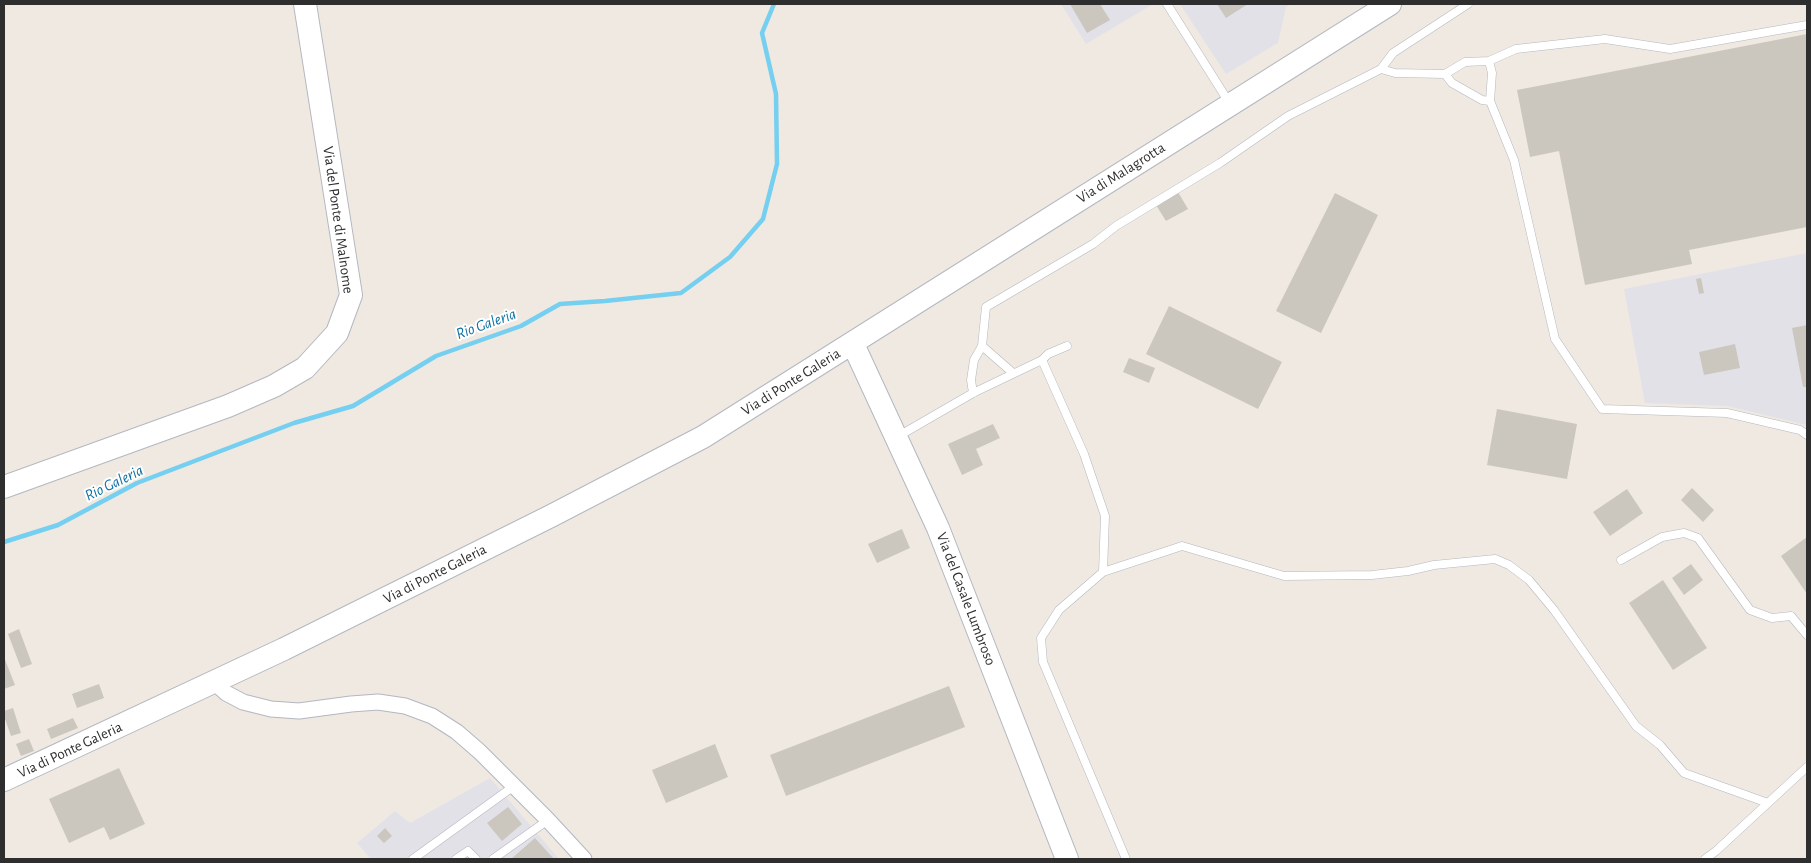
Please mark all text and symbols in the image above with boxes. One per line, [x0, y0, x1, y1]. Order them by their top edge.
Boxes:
street label: Via di Malagrotta [1074, 139, 1168, 207]
street label: Via del Ponte di Malnome [319, 145, 357, 295]
water label: Rio Galeria [453, 304, 519, 344]
street label: Via di Ponte Galeria [738, 344, 844, 420]
water label: Rio Galeria [82, 461, 146, 505]
street label: Via del Casale Lumbroso [932, 530, 1000, 668]
street label: Via di Ponte Galeria [380, 540, 490, 608]
street label: Via di Ponte Galeria [15, 718, 125, 782]

